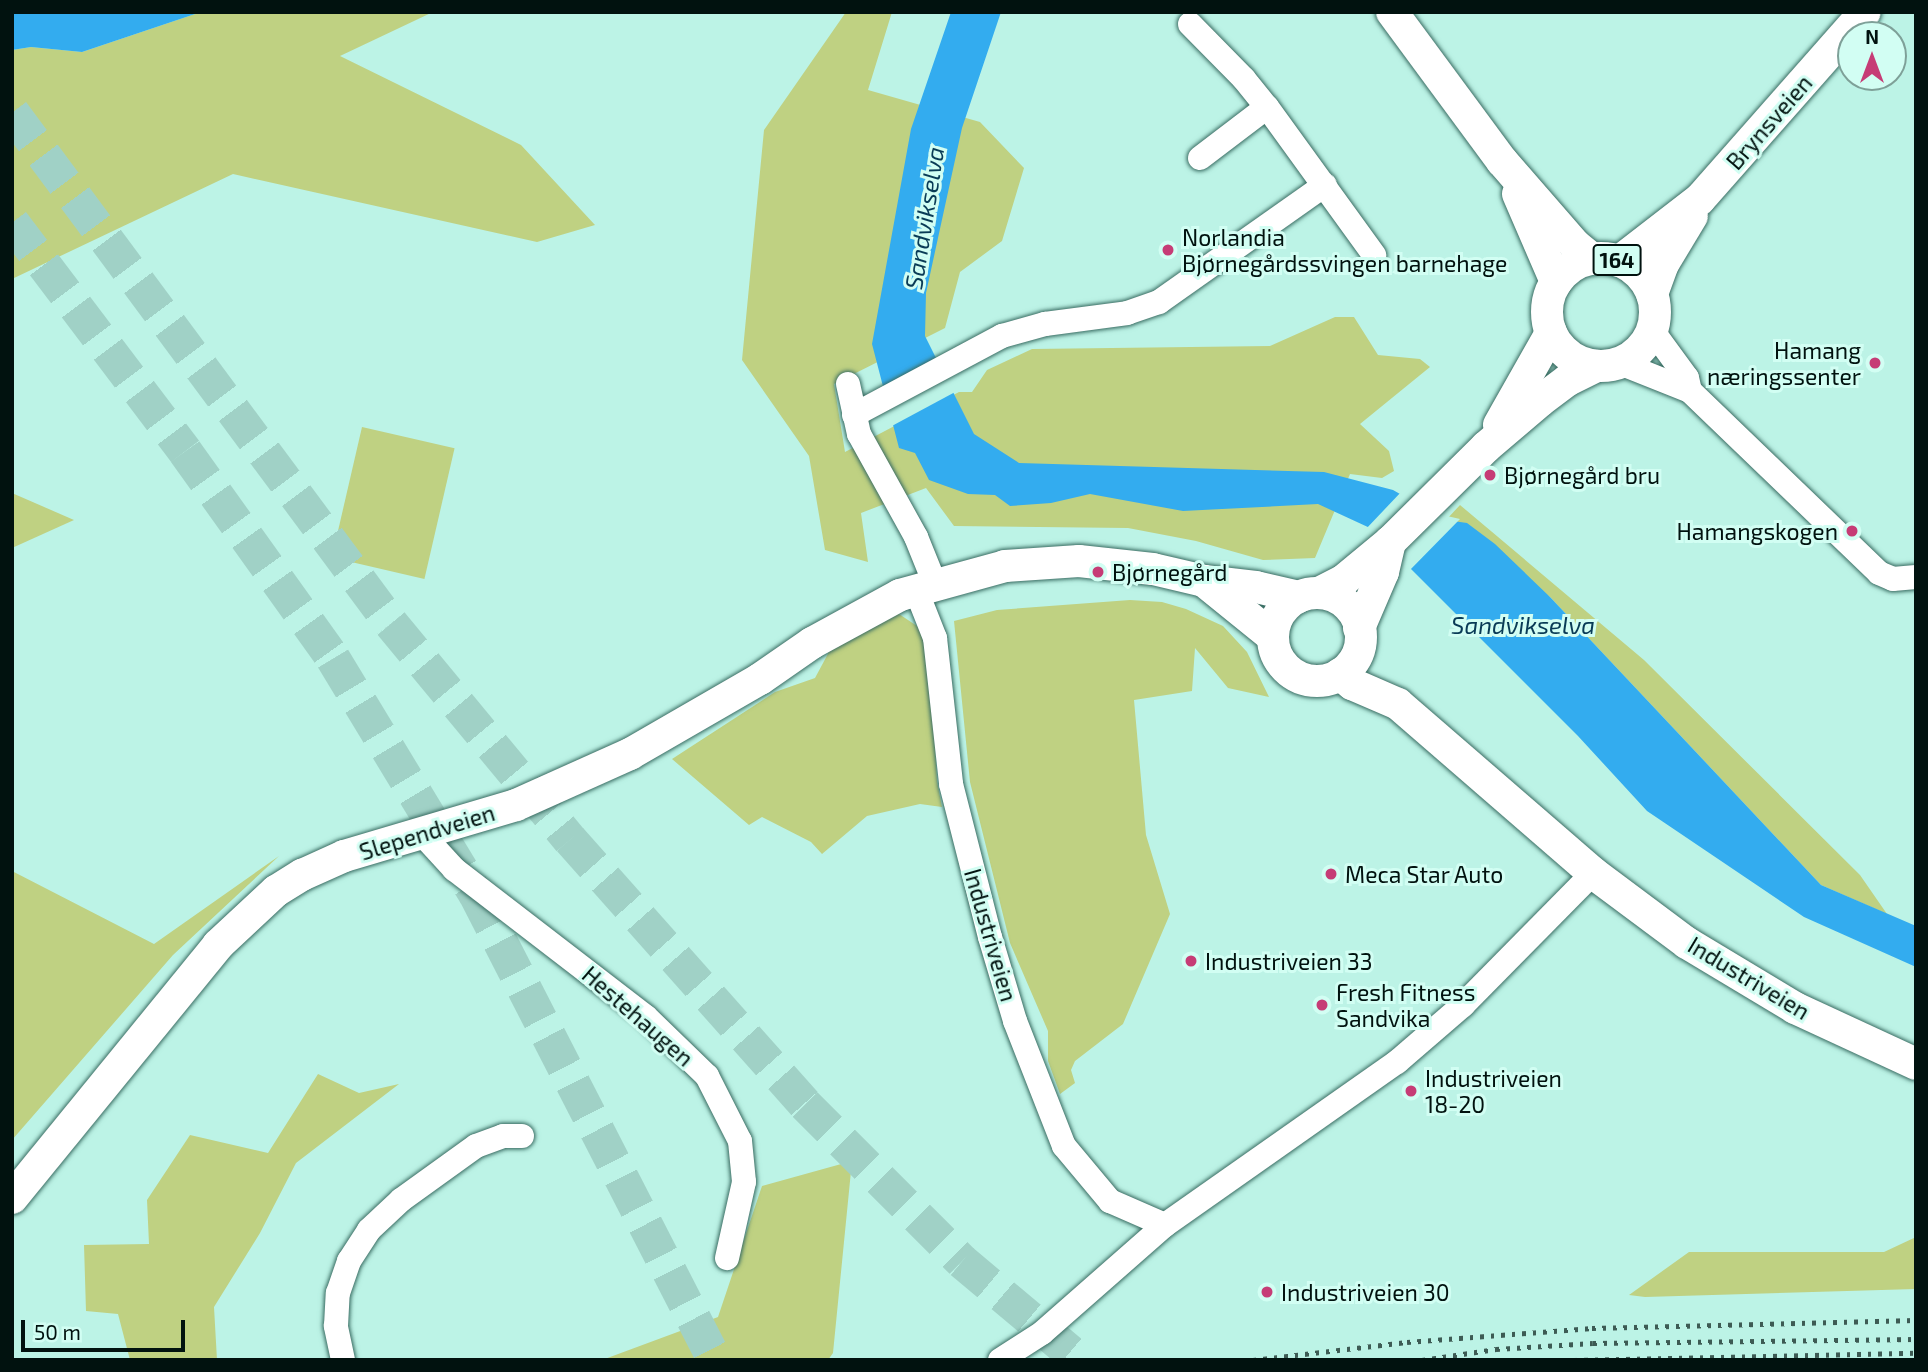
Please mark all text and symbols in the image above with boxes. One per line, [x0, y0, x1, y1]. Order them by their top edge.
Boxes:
north arrow [1837, 21, 1907, 91]
text: N [1865, 25, 1879, 48]
street label: Brynsveien [1720, 69, 1818, 175]
water label: Sandvikselva [899, 145, 949, 291]
place label: Norlandia Bjørnegårdssvingen barnehage [1182, 223, 1507, 277]
marker: Norlandia Bjørnegårdssvingen barnehage [1160, 242, 1176, 258]
road number: 164 [1592, 243, 1642, 278]
place label: Hamang næringssenter [1707, 336, 1861, 390]
marker: Hamang næringssenter [1867, 355, 1883, 371]
place label: Bjørnegård bru [1504, 461, 1660, 489]
marker: Bjørnegård bru [1482, 467, 1498, 483]
place label: Hamangskogen [1676, 517, 1838, 545]
marker: Hamangskogen [1844, 523, 1860, 539]
place label: Bjørnegård [1112, 558, 1228, 586]
marker: Bjørnegård [1090, 564, 1106, 580]
water label: Sandvikselva [1451, 611, 1595, 639]
street label: Slependveien [356, 798, 498, 866]
place label: Meca Star Auto [1345, 860, 1504, 888]
street label: Industriveien [959, 865, 1023, 1005]
marker: Meca Star Auto [1323, 866, 1339, 882]
street label: Industriveien [1683, 931, 1815, 1025]
place label: Industriveien 33 [1205, 947, 1373, 975]
marker: Industriveien 33 [1183, 953, 1199, 969]
street label: Hestehaugen [577, 960, 699, 1072]
place label: Fresh Fitness Sandvika [1336, 978, 1475, 1032]
marker: Fresh Fitness Sandvika [1314, 997, 1330, 1013]
place label: Industriveien 18-20 [1425, 1064, 1562, 1118]
marker: Industriveien 18-20 [1403, 1083, 1419, 1099]
place label: Industriveien 30 [1281, 1278, 1450, 1306]
marker: Industriveien 30 [1259, 1284, 1275, 1300]
scale bar [24, 1306, 189, 1350]
text: 50 m [34, 1319, 81, 1344]

